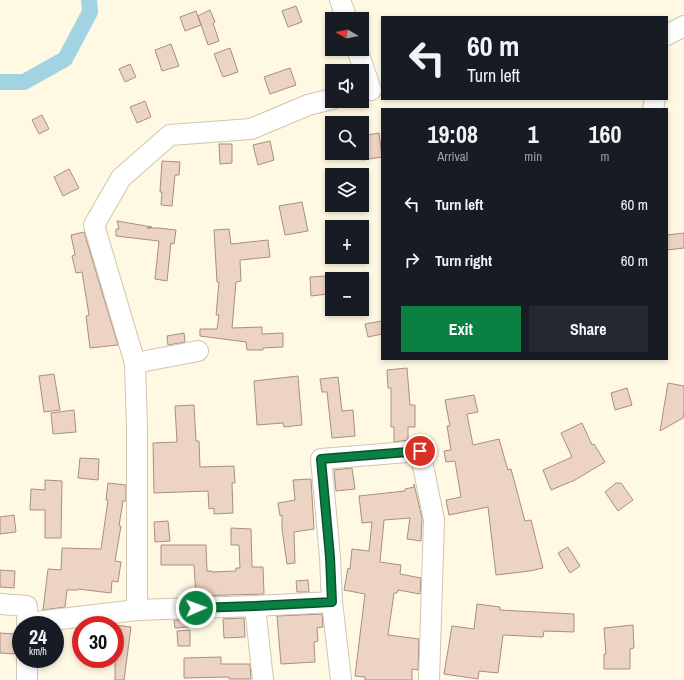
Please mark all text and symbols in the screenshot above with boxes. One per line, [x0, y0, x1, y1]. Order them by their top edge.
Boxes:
north arrow [325, 12, 369, 56]
map controls [325, 12, 369, 316]
text: 60 m [467, 27, 519, 65]
icon: left [401, 32, 453, 84]
text: Turn left [467, 63, 520, 88]
button: sound [325, 64, 369, 108]
button: search [325, 116, 369, 160]
text: 19:08 [428, 118, 478, 150]
text: 1 [528, 118, 539, 150]
text: 160 [589, 118, 621, 150]
text: Arrival [437, 148, 468, 165]
text: min [524, 148, 542, 165]
text: m [601, 148, 609, 165]
button: layers [325, 168, 369, 212]
icon: left [401, 193, 423, 215]
text: Turn left [435, 194, 483, 215]
text: 60 m [621, 194, 648, 215]
button: + [325, 220, 369, 264]
icon: right [401, 249, 423, 271]
text: Turn right [435, 250, 492, 271]
text: 60 m [621, 250, 648, 271]
button: − [325, 272, 369, 316]
button: Exit [401, 306, 521, 352]
button: Share [529, 306, 648, 352]
pin [403, 434, 437, 468]
icon: arrive [409, 440, 431, 462]
position arrow [175, 587, 217, 629]
speed limit sign: 30 [72, 616, 124, 668]
text: 24 [29, 623, 47, 650]
text: km/h [29, 645, 47, 658]

